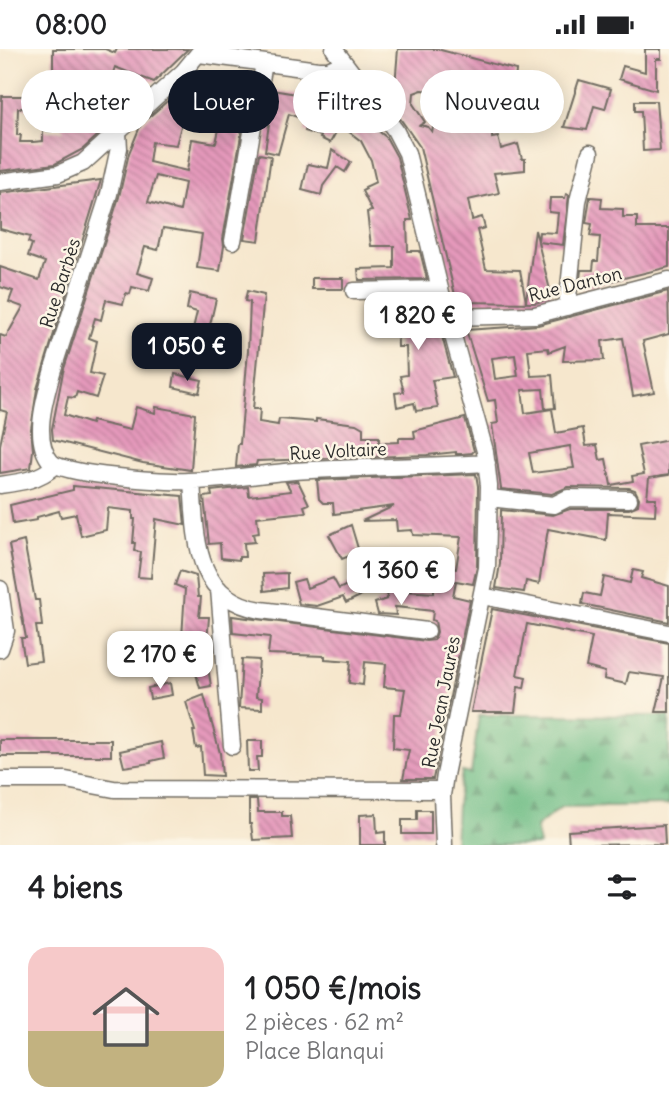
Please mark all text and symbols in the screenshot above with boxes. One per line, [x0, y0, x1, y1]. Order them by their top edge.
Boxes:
text: 08:00 [35, 8, 107, 41]
chip: Acheter [21, 70, 154, 133]
chip: Louer [168, 70, 279, 133]
chip: Filtres [293, 70, 406, 133]
chip: Nouveau [420, 70, 564, 133]
street label: Rue Barbès [35, 235, 85, 331]
street label: Rue Danton [526, 261, 624, 307]
pin: 1 820 € [353, 293, 483, 352]
text: 1 820 € [380, 300, 456, 329]
pin: 1 050 € [122, 323, 252, 383]
text: 1 050 € [148, 331, 226, 360]
street label: Rue Voltaire [289, 437, 387, 465]
pin: 1 360 € [336, 547, 466, 607]
text: 1 360 € [363, 555, 439, 584]
pin: 2 170 € [95, 631, 225, 691]
street label: Rue Jean Jaurès [417, 634, 465, 770]
text: 2 170 € [123, 639, 197, 668]
text: 4 biens [28, 868, 123, 906]
icon: filters [603, 868, 641, 906]
text: 1 050 €/mois [245, 969, 421, 1007]
icon: home [84, 975, 168, 1059]
text: 2 pièces · 62 m² [245, 1007, 404, 1036]
text: Place Blanqui [245, 1036, 384, 1065]

